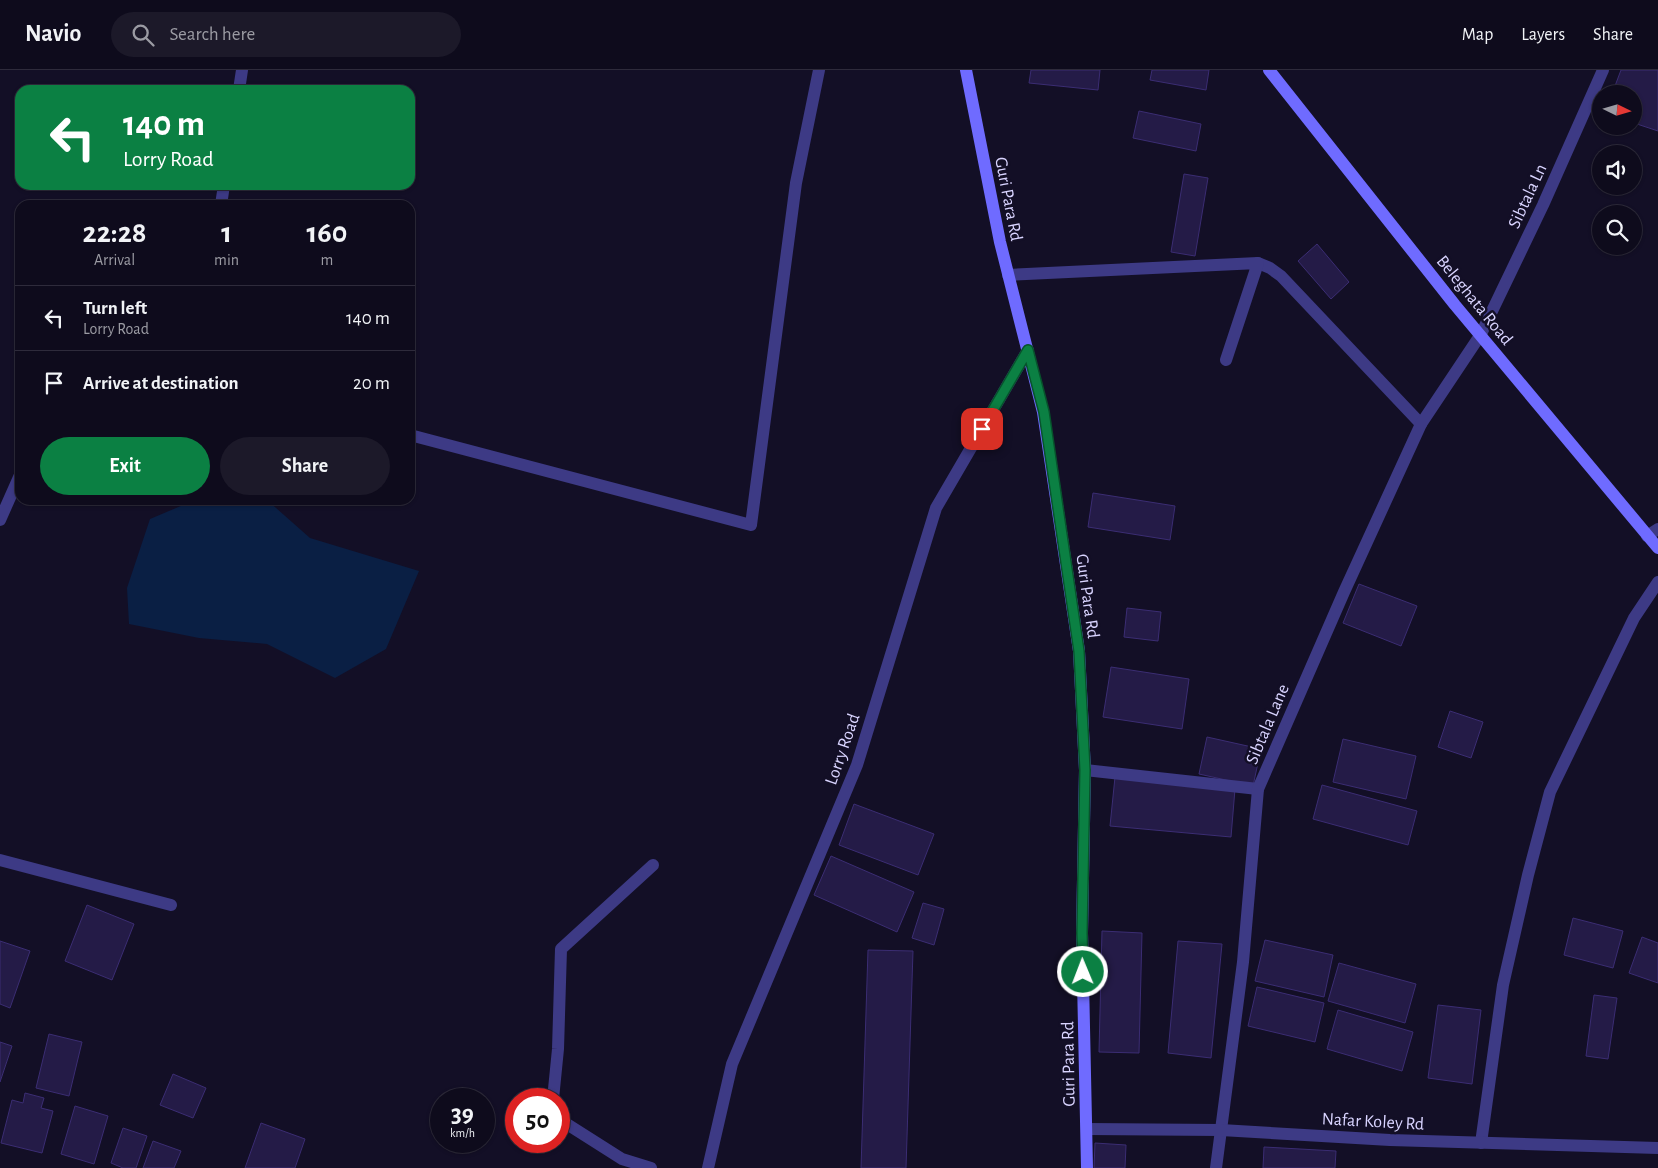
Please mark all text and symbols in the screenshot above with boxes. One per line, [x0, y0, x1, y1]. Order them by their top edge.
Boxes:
search box [111, 12, 461, 57]
icon: search [129, 21, 157, 49]
text: Navio [25, 22, 81, 46]
text: Search here [169, 25, 255, 44]
text: Map [1462, 26, 1493, 44]
text: Layers [1521, 26, 1565, 44]
text: Share [1593, 26, 1633, 44]
north arrow [1592, 85, 1642, 135]
map controls [1592, 85, 1642, 255]
icon: left [40, 105, 105, 170]
text: 140 m [123, 107, 205, 142]
button: sound [1592, 145, 1642, 195]
text: Lorry Road [123, 148, 214, 170]
street label: Guri Para Rd [991, 156, 1025, 243]
street label: Sibtala Ln [1505, 162, 1551, 231]
button: search [1592, 205, 1642, 255]
text: 22:28 [83, 218, 147, 248]
text: 1 [221, 218, 232, 248]
text: 160 [307, 218, 347, 248]
text: Arrival [94, 252, 135, 268]
text: min [214, 252, 239, 268]
text: m [321, 252, 333, 268]
street label: Beleghata Road [1433, 252, 1516, 349]
text: Turn left [83, 299, 147, 318]
icon: left [40, 304, 68, 332]
text: 140 m [346, 309, 390, 328]
text: Lorry Road [83, 321, 149, 337]
icon: arrive [40, 369, 68, 397]
text: Arrive at destination [83, 374, 239, 393]
text: 20 m [353, 374, 390, 393]
pin [961, 408, 1003, 450]
icon: arrive [968, 415, 996, 443]
button: Exit [40, 437, 210, 495]
button: Share [220, 437, 390, 495]
street label: Guri Para Rd [1072, 553, 1102, 640]
street label: Sibtala Lane [1243, 682, 1293, 767]
street label: Lorry Road [822, 711, 864, 787]
position arrow [1056, 945, 1108, 997]
street label: Guri Para Rd [1059, 1021, 1079, 1107]
speed limit sign: 50 [505, 1088, 570, 1153]
text: 39 [451, 1102, 474, 1127]
street label: Nafar Koley Rd [1321, 1110, 1425, 1134]
text: km/h [450, 1127, 475, 1139]

